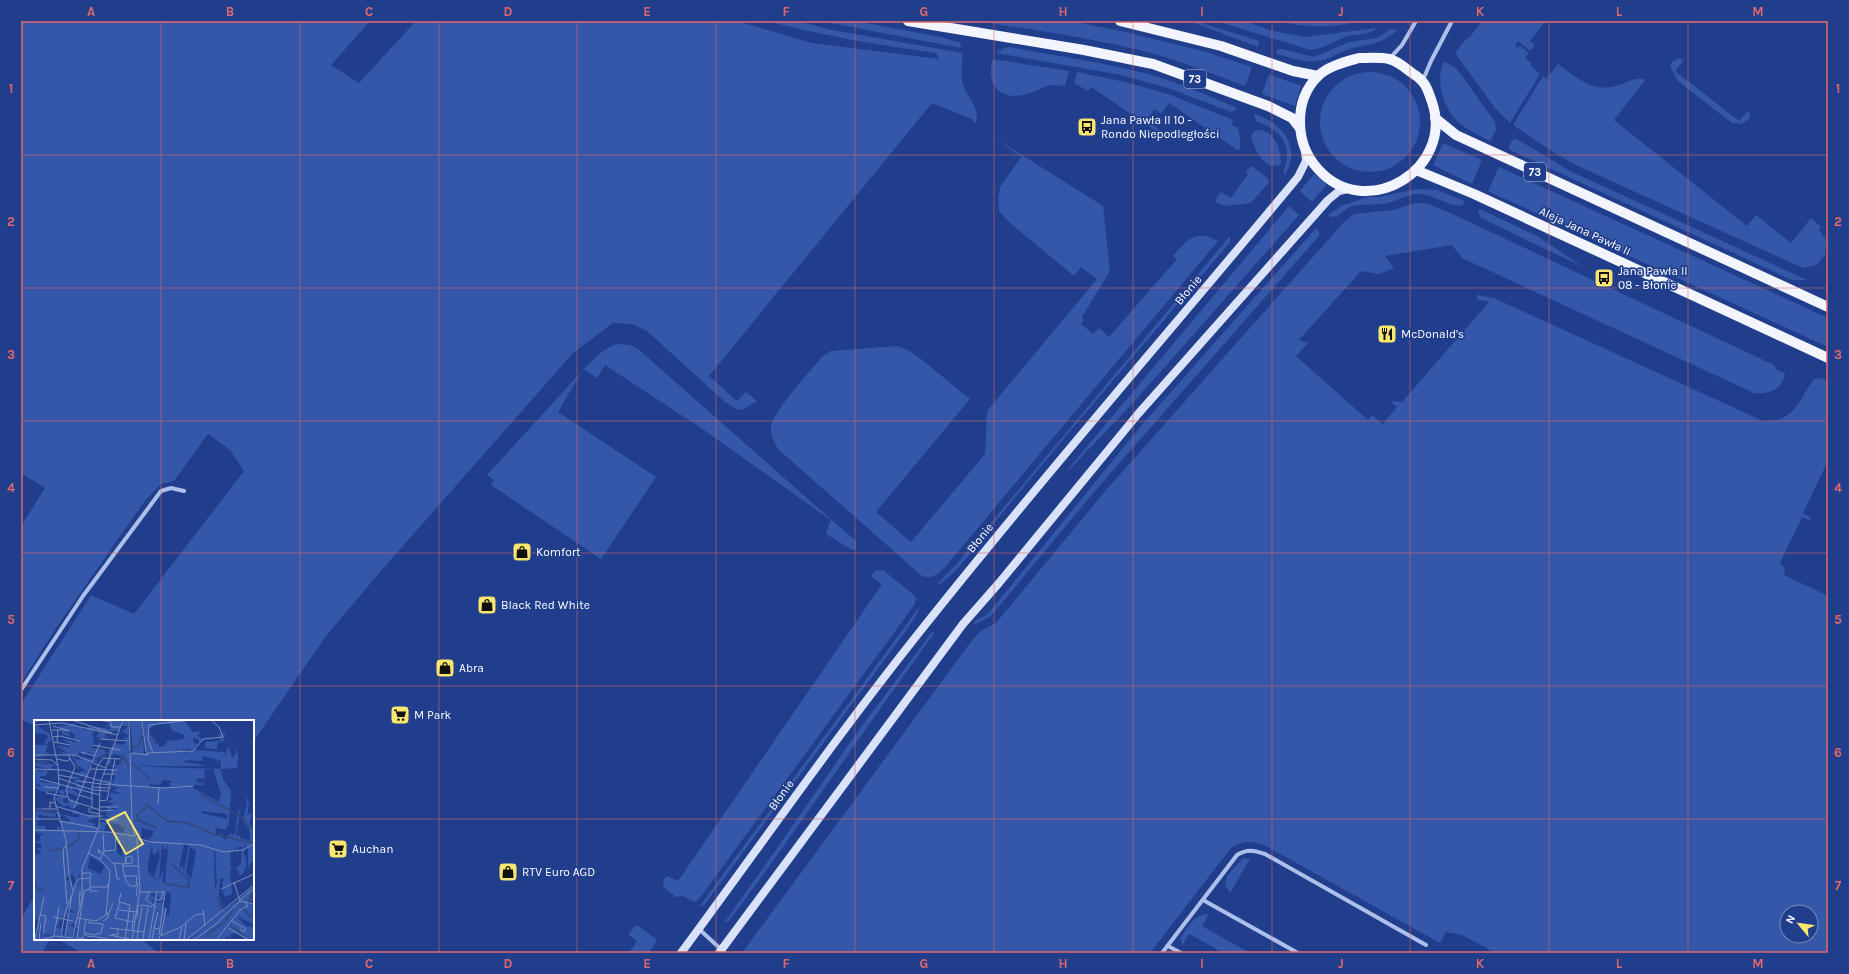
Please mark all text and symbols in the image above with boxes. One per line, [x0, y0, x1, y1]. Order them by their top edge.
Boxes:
text: A [87, 4, 95, 19]
text: B [226, 4, 234, 19]
text: C [365, 4, 373, 19]
text: D [504, 4, 513, 19]
text: E [643, 4, 651, 19]
text: F [782, 4, 790, 19]
text: G [920, 4, 928, 19]
text: H [1058, 4, 1068, 19]
text: I [1200, 4, 1204, 19]
text: J [1338, 4, 1344, 19]
text: K [1476, 4, 1485, 19]
text: L [1616, 4, 1623, 19]
text: M [1752, 4, 1764, 19]
road number: 73 [1184, 70, 1206, 88]
text: 1 [9, 81, 13, 96]
text: 1 [1836, 81, 1840, 96]
place label: Jana Pawła II 10 - Rondo Niepodległości [1101, 113, 1220, 141]
bus stop icon: Jana Pawła II 10 - Rondo Niepodległości [1076, 116, 1098, 138]
road number: 73 [1524, 163, 1546, 181]
street label: Aleja Jana Pawła II [1537, 204, 1633, 258]
text: 2 [7, 214, 15, 229]
text: 2 [1834, 214, 1842, 229]
place label: Jana Pawła II 08 - Błonie [1618, 264, 1688, 292]
bus stop icon: Jana Pawła II 08 - Błonie [1593, 267, 1615, 289]
street label: Błonie [1172, 272, 1204, 308]
restaurant icon: McDonald's [1376, 323, 1398, 345]
place label: McDonald's [1401, 327, 1464, 341]
text: 3 [7, 347, 15, 362]
text: 3 [1834, 347, 1842, 362]
text: 4 [7, 480, 15, 495]
text: 4 [1834, 480, 1842, 495]
street label: Błonie [964, 520, 996, 556]
shop icon: Komfort [511, 541, 533, 563]
place label: Komfort [536, 545, 581, 559]
shop icon: Black Red White [476, 594, 498, 616]
place label: Black Red White [501, 598, 590, 612]
text: 5 [7, 612, 15, 627]
text: 5 [1834, 612, 1842, 627]
shop icon: Abra [434, 657, 456, 679]
place label: Abra [459, 661, 484, 675]
supermarket icon: M Park [389, 704, 411, 726]
place label: M Park [414, 708, 452, 722]
inset map [34, 720, 254, 940]
text: 6 [7, 745, 15, 760]
text: 6 [1834, 745, 1842, 760]
street label: Błonie [765, 777, 797, 813]
supermarket icon: Auchan [327, 838, 349, 860]
place label: Auchan [352, 842, 393, 856]
shop icon: RTV Euro AGD [497, 861, 519, 883]
place label: RTV Euro AGD [522, 865, 595, 879]
text: 7 [8, 878, 15, 893]
text: 7 [1835, 878, 1842, 893]
north arrow [1779, 904, 1819, 944]
text: N [1783, 913, 1798, 926]
text: A [87, 956, 95, 971]
text: B [226, 956, 234, 971]
text: C [365, 956, 373, 971]
text: D [504, 956, 513, 971]
text: E [643, 956, 651, 971]
text: F [782, 956, 790, 971]
text: G [920, 956, 928, 971]
text: H [1058, 956, 1068, 971]
text: I [1200, 956, 1204, 971]
text: J [1338, 956, 1344, 971]
text: K [1476, 956, 1485, 971]
text: L [1616, 956, 1623, 971]
text: M [1752, 956, 1764, 971]

